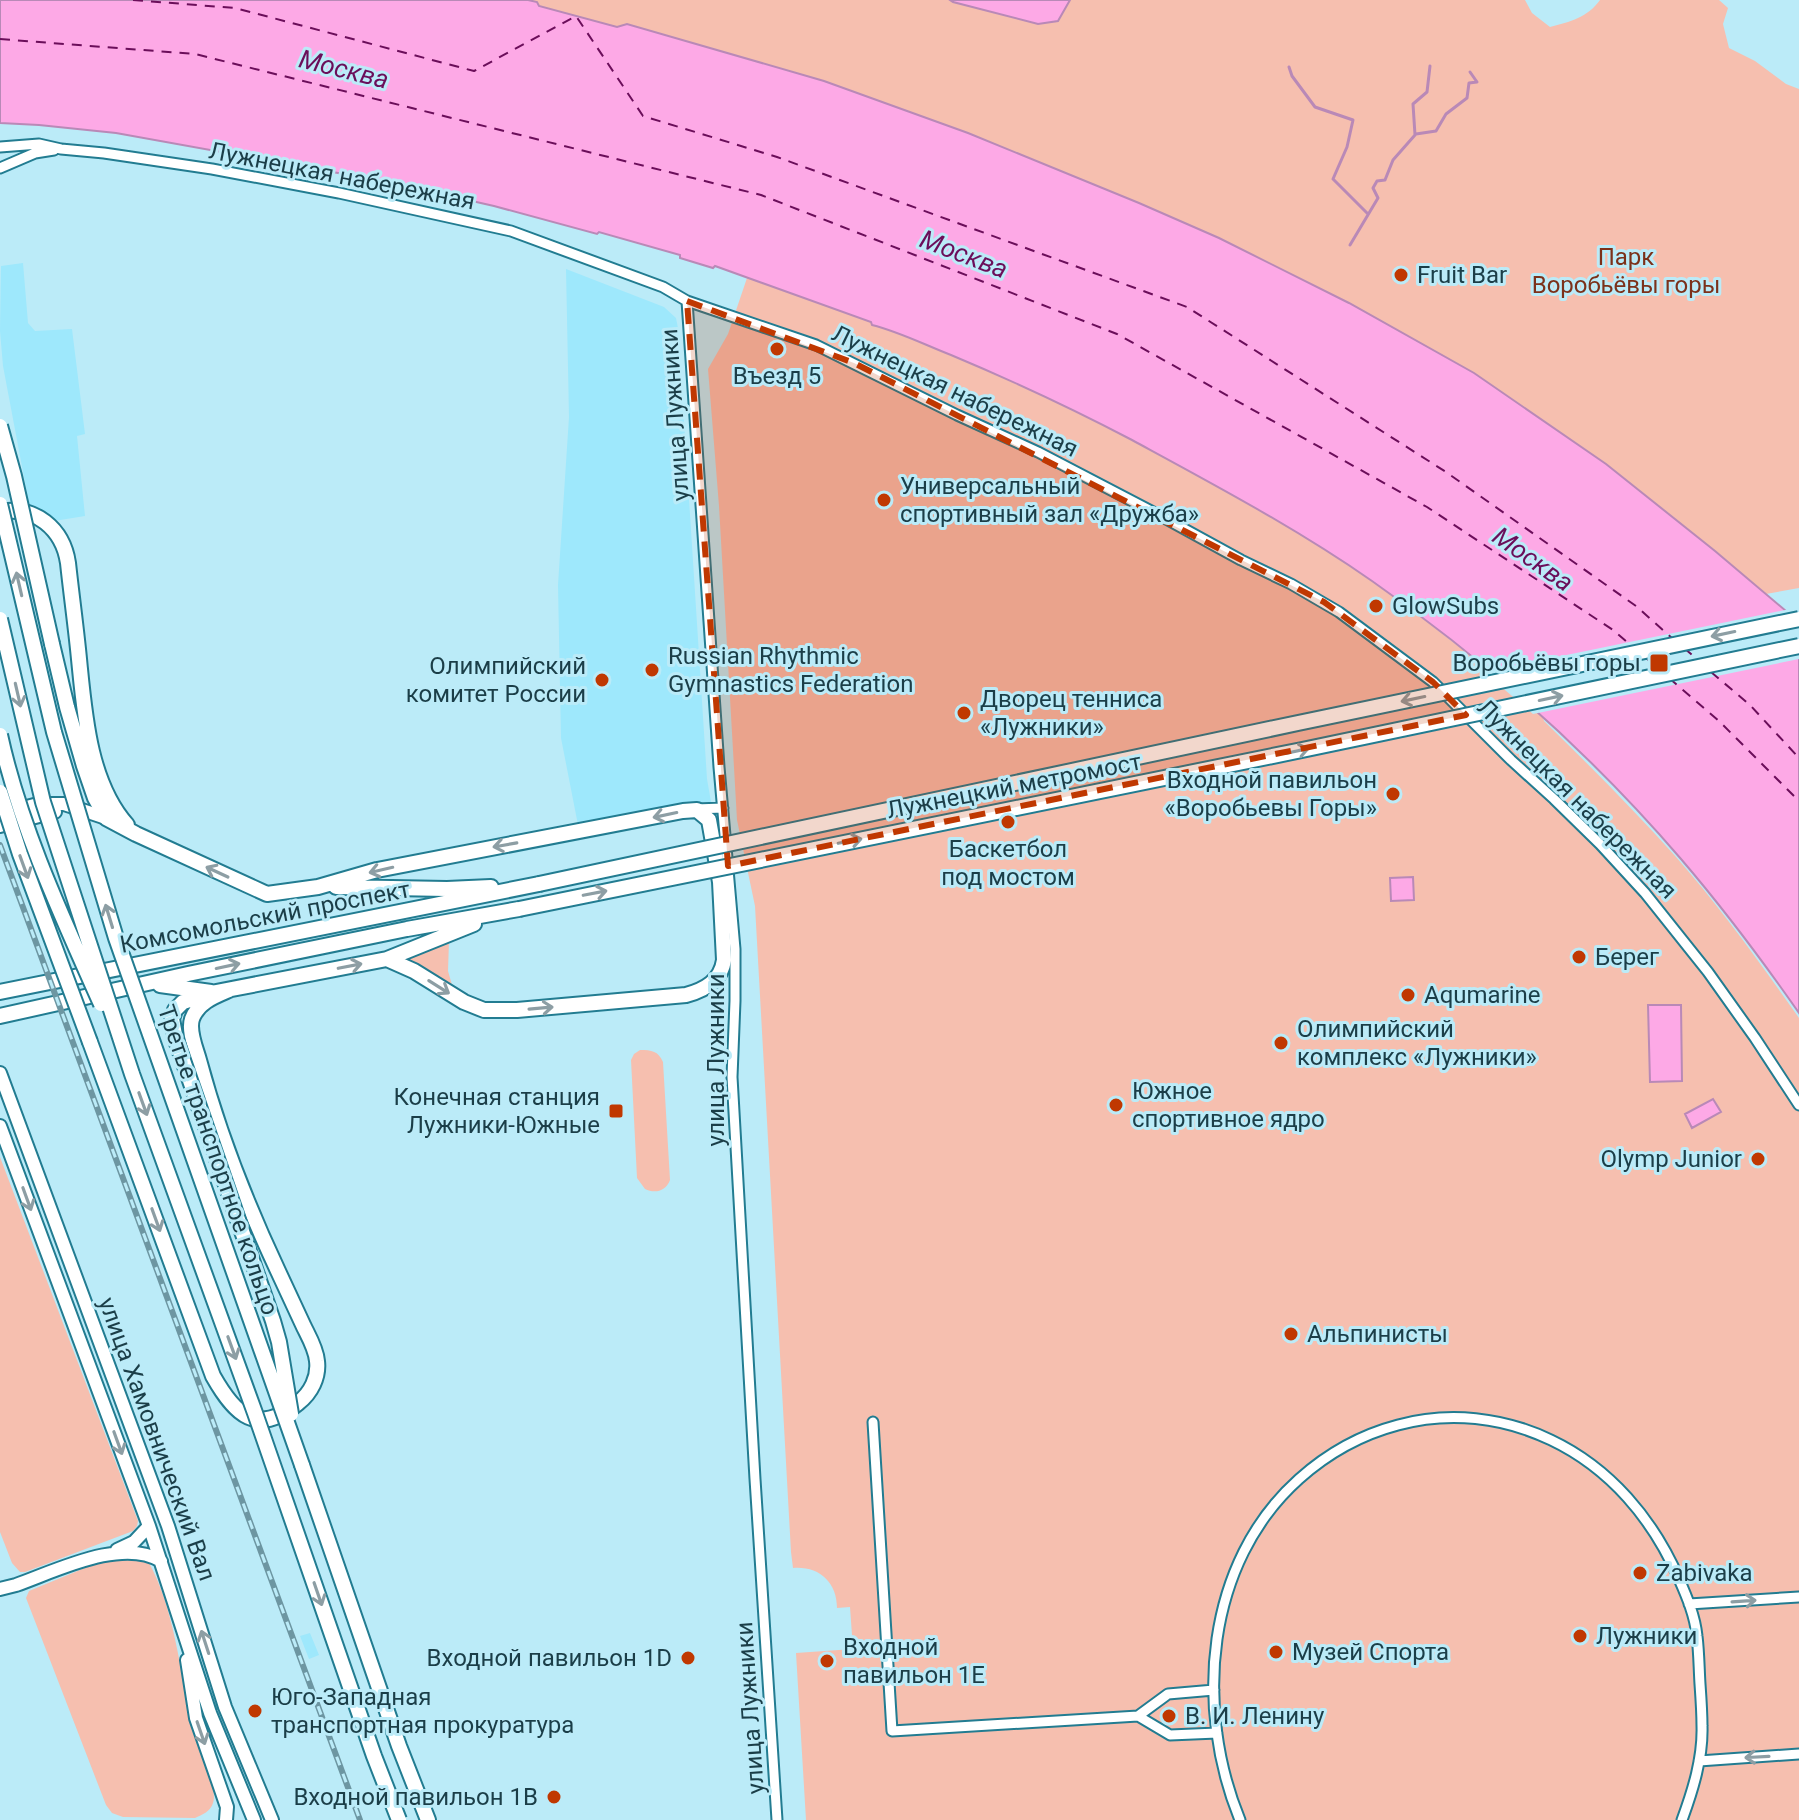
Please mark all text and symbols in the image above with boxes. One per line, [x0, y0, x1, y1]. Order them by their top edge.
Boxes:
water label: Москва [296, 43, 392, 95]
street label: Лужнецкая набережная [207, 136, 477, 216]
water label: Москва [916, 224, 1012, 284]
park label: Парк Воробьёвы горы [1532, 243, 1720, 299]
place label: Fruit Bar [1417, 261, 1507, 289]
marker: Fruit Bar [1392, 266, 1410, 284]
street label: Лужнецкая набережная [827, 319, 1083, 463]
street label: улица Лужники [655, 328, 695, 502]
marker: Въезд 5 [768, 340, 786, 358]
place label: Въезд 5 [733, 362, 821, 390]
place label: Универсальный спортивный зал «Дружба» [900, 472, 1199, 528]
marker: Универсальный спортивный зал «Дружба» [875, 491, 893, 509]
water label: Москва [1487, 521, 1579, 597]
one-way arrow [11, 572, 26, 598]
place label: GlowSubs [1392, 592, 1499, 620]
marker: GlowSubs [1367, 597, 1385, 615]
one-way arrow [1710, 628, 1736, 643]
place label: Russian Rhythmic Gymnastics Federation [668, 642, 913, 698]
place label: Воробьёвы горы [1452, 649, 1641, 677]
place label: Олимпийский комитет России [406, 652, 586, 708]
marker: Воробьёвы горы [1648, 652, 1670, 674]
marker: Russian Rhythmic Gymnastics Federation [643, 661, 661, 679]
marker: Олимпийский комитет России [593, 671, 611, 689]
one-way arrow [11, 682, 26, 707]
place label: Дворец тенниса «Лужники» [980, 685, 1162, 741]
one-way arrow [1538, 689, 1563, 704]
one-way arrow [1401, 692, 1427, 707]
street label: Лужнецкая набережная [1472, 694, 1682, 904]
marker: Дворец тенниса «Лужники» [955, 704, 973, 722]
one-way arrow [1283, 742, 1309, 757]
street label: Лужнецкий метромост [884, 747, 1144, 824]
place label: Входной павильон «Воробьевы Горы» [1165, 766, 1377, 822]
marker: Входной павильон «Воробьевы Горы» [1384, 785, 1402, 803]
one-way arrow [653, 808, 678, 823]
marker: Баскетбол под мостом [999, 813, 1017, 831]
one-way arrow [836, 833, 862, 848]
place label: Баскетбол под мостом [941, 835, 1075, 891]
one-way arrow [493, 839, 518, 854]
one-way arrow [18, 854, 32, 879]
one-way arrow [369, 863, 395, 878]
one-way arrow [206, 864, 230, 879]
street label: Комсомольский проспект [118, 875, 413, 959]
one-way arrow [582, 885, 607, 900]
one-way arrow [101, 904, 115, 929]
place label: Берег [1595, 943, 1659, 971]
marker: Берег [1570, 948, 1588, 966]
one-way arrow [215, 958, 240, 973]
one-way arrow [337, 958, 362, 973]
street label: улица Лужники [702, 973, 730, 1147]
one-way arrow [427, 979, 450, 995]
place label: Aqumarine [1424, 981, 1541, 1009]
marker: Aqumarine [1399, 986, 1417, 1004]
street label: Третье транспортное кольцо [152, 1001, 284, 1319]
one-way arrow [527, 1001, 554, 1016]
place label: Олимпийский комплекс «Лужники» [1297, 1015, 1537, 1071]
marker: Олимпийский комплекс «Лужники» [1272, 1034, 1290, 1052]
place label: Южное спортивное ядро [1132, 1077, 1325, 1133]
place label: Конечная станция Лужники-Южные [394, 1083, 600, 1139]
one-way arrow [137, 1091, 151, 1116]
marker: Южное спортивное ядро [1107, 1096, 1125, 1114]
marker: Конечная станция Лужники-Южные [607, 1102, 625, 1120]
place label: Olymp Junior [1600, 1145, 1742, 1173]
marker: Olymp Junior [1749, 1150, 1767, 1168]
one-way arrow [21, 1186, 35, 1211]
one-way arrow [149, 1207, 164, 1232]
street label: улица Хамовнический Вал [93, 1293, 221, 1585]
place label: Альпинисты [1307, 1320, 1448, 1348]
marker: Альпинисты [1282, 1325, 1300, 1343]
one-way arrow [226, 1335, 240, 1360]
one-way arrow [112, 1430, 126, 1455]
place label: Zabivaka [1656, 1559, 1752, 1587]
marker: Zabivaka [1631, 1564, 1649, 1582]
one-way arrow [312, 1581, 326, 1605]
one-way arrow [1730, 1593, 1757, 1608]
street label: улица Лужники [730, 1621, 770, 1795]
place label: Лужники [1596, 1622, 1697, 1650]
marker: Лужники [1571, 1627, 1589, 1645]
one-way arrow [197, 1629, 212, 1655]
place label: Входной павильон 1E [843, 1633, 985, 1689]
place label: Музей Спорта [1292, 1638, 1449, 1666]
marker: Музей Спорта [1267, 1643, 1285, 1661]
place label: Входной павильон 1D [427, 1644, 672, 1672]
marker: Входной павильон 1D [679, 1649, 697, 1667]
marker: Входной павильон 1E [818, 1652, 836, 1670]
place label: Юго-Западная транспортная прокуратура [271, 1683, 574, 1739]
marker: Юго-Западная транспортная прокуратура [246, 1702, 264, 1720]
place label: В. И. Ленину [1185, 1702, 1325, 1730]
marker: В. И. Ленину [1160, 1707, 1178, 1725]
one-way arrow [195, 1720, 209, 1745]
one-way arrow [1744, 1750, 1771, 1765]
place label: Входной павильон 1B [293, 1783, 538, 1811]
marker: Входной павильон 1B [545, 1788, 563, 1806]

